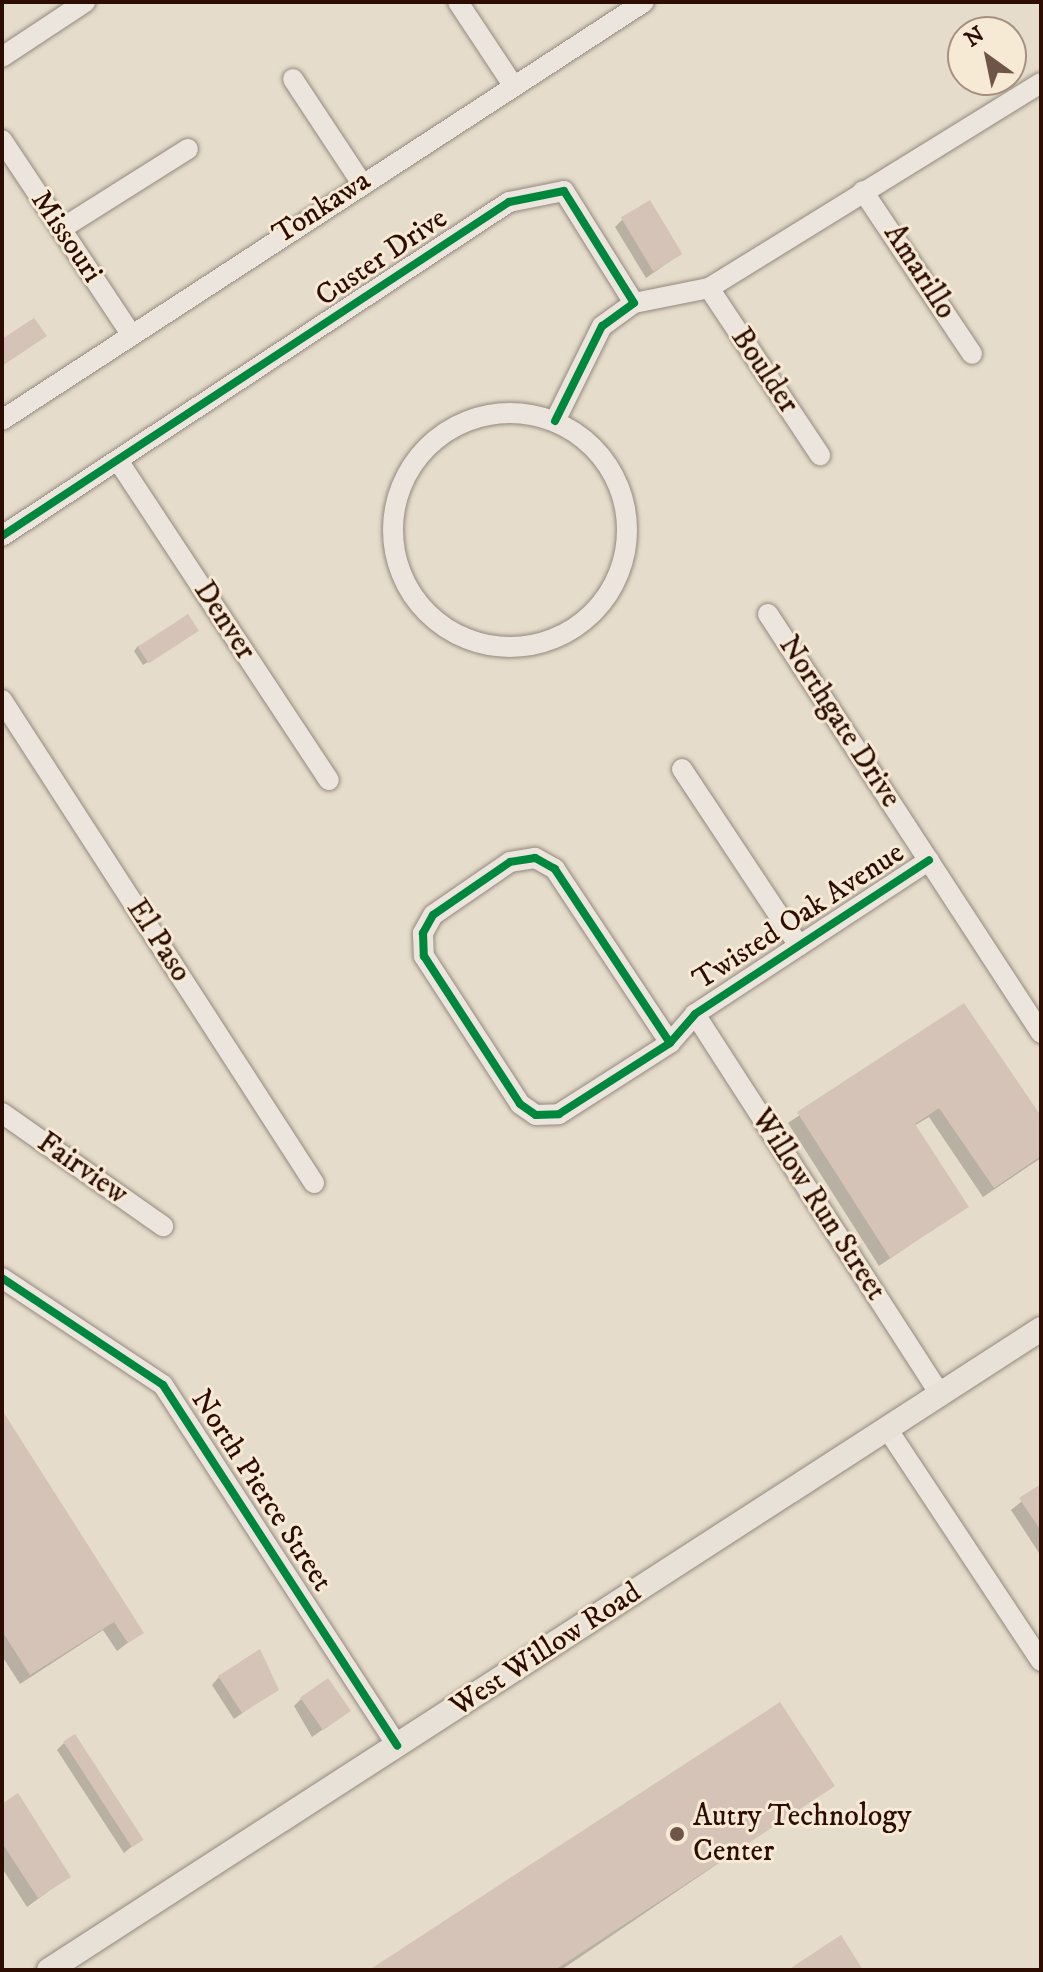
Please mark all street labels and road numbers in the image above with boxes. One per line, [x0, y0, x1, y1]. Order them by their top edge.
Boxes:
street label: Tonkawa [266, 163, 378, 253]
street label: Missouri [22, 184, 110, 290]
street label: Custer Drive [309, 201, 455, 315]
street label: Amarillo [875, 218, 963, 326]
street label: Boulder [722, 321, 806, 421]
street label: Denver [185, 575, 263, 667]
street label: Northgate Drive [770, 629, 908, 815]
street label: Twisted Oak Avenue [687, 835, 911, 999]
street label: El Paso [118, 893, 198, 989]
street label: Willow Run Street [743, 1103, 893, 1307]
street label: Fairview [30, 1125, 134, 1213]
street label: North Pierce Street [183, 1384, 339, 1598]
street label: West Willow Road [444, 1575, 648, 1725]

